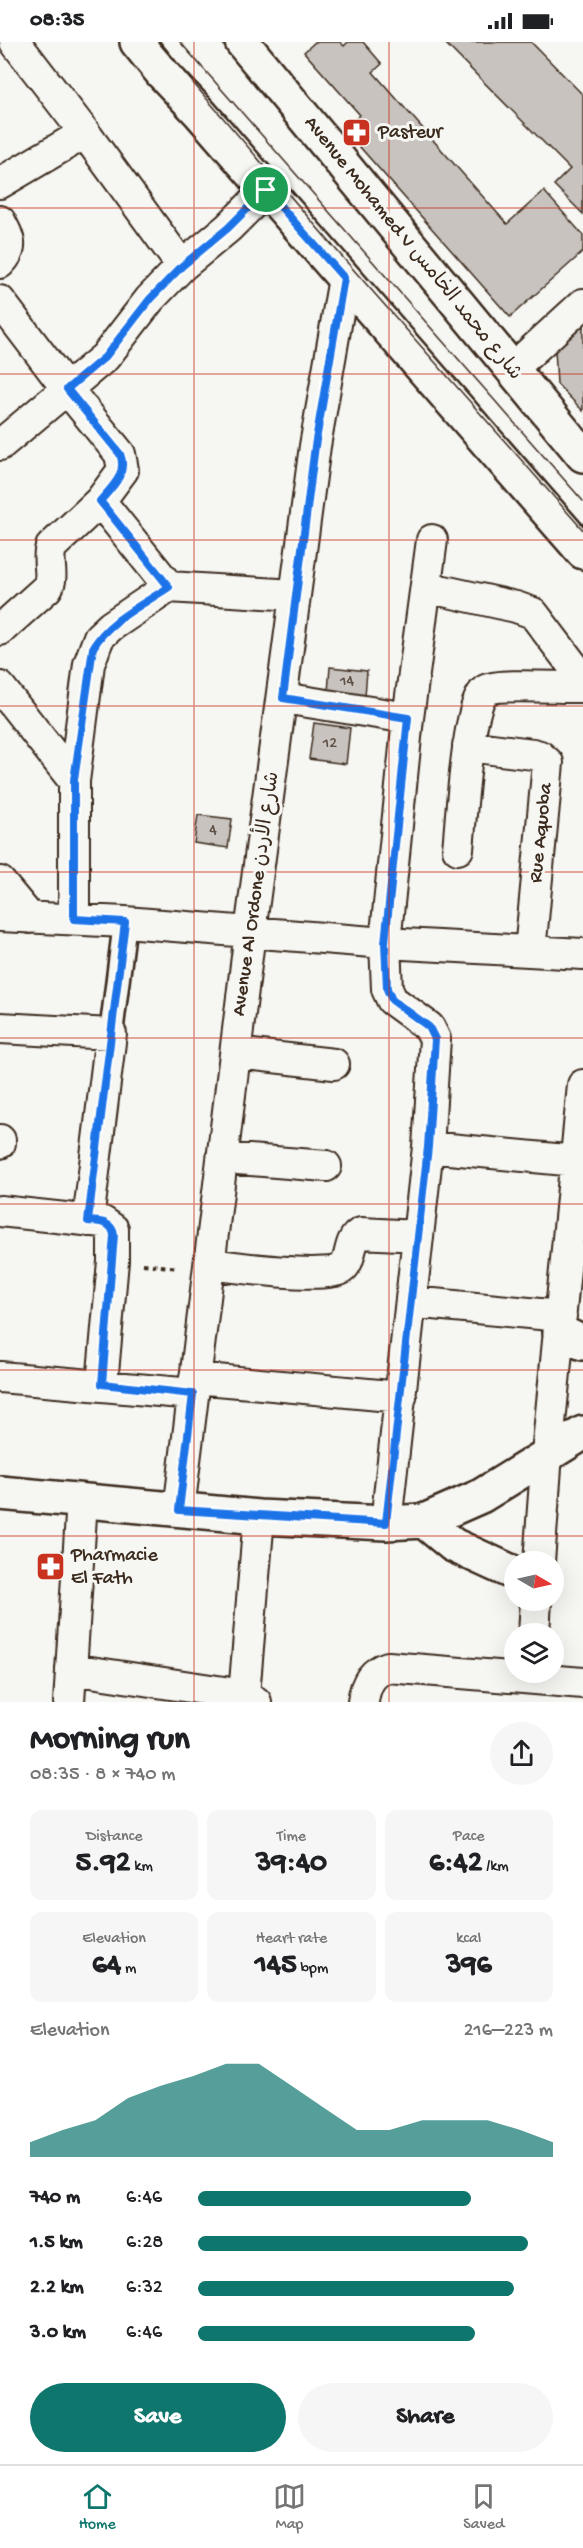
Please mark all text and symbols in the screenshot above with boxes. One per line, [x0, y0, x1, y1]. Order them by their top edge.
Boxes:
text: 08:35 [30, 8, 84, 34]
street label: Avenue Mohamed V شارع محمد الخامس [298, 112, 527, 386]
pharmacy icon: Pasteur [341, 117, 373, 149]
place label: Pasteur [377, 122, 444, 145]
pin [240, 164, 291, 215]
icon: arrive [249, 173, 282, 206]
house number: 14 [339, 673, 354, 692]
house number: 12 [322, 735, 337, 754]
street label: Avenue Al Ordone شارع الأردن [223, 770, 286, 1018]
street label: Rue Aquoba [525, 781, 559, 884]
house number: 4 [209, 822, 217, 841]
place label: Pharmacie El Fath [70, 1545, 158, 1591]
pharmacy icon: Pharmacie El Fath [34, 1551, 66, 1583]
north arrow [504, 1551, 564, 1611]
map controls [504, 1551, 564, 1683]
button: layers [504, 1623, 564, 1683]
text: Morning run [30, 1722, 190, 1760]
button: share [490, 1722, 553, 1785]
text: 08:35 · 8 × 740 m [30, 1764, 176, 1787]
text: Distance [86, 1828, 142, 1847]
text: Time [277, 1828, 306, 1847]
text: Pace [453, 1828, 485, 1847]
text: 5.92 [76, 1847, 130, 1882]
text: 39:40 [256, 1847, 327, 1882]
text: 6:42 [429, 1847, 483, 1882]
text: km [130, 1858, 153, 1877]
text: /km [483, 1858, 509, 1877]
text: Elevation [82, 1930, 146, 1949]
text: Heart rate [256, 1930, 327, 1949]
text: kcal [456, 1930, 481, 1949]
text: 64 [92, 1949, 121, 1984]
text: 145 [255, 1949, 297, 1984]
text: 396 [446, 1949, 492, 1984]
text: m [121, 1960, 136, 1979]
text: bpm [297, 1960, 328, 1979]
text: Elevation [30, 2020, 110, 2043]
text: 216–223 m [464, 2020, 553, 2043]
text: 740 m [30, 2187, 80, 2210]
text: 6:46 [126, 2187, 162, 2210]
text: 1.5 km [30, 2232, 83, 2255]
text: 6:28 [126, 2232, 163, 2255]
text: 2.2 km [30, 2277, 84, 2300]
text: 6:32 [126, 2277, 163, 2300]
text: 3.0 km [30, 2322, 86, 2345]
text: 6:46 [126, 2322, 162, 2345]
button: Save [30, 2383, 286, 2452]
button: Share [298, 2383, 553, 2452]
tab: Home [79, 2480, 116, 2535]
tab: Map [273, 2480, 306, 2535]
tab: Saved [463, 2480, 504, 2535]

